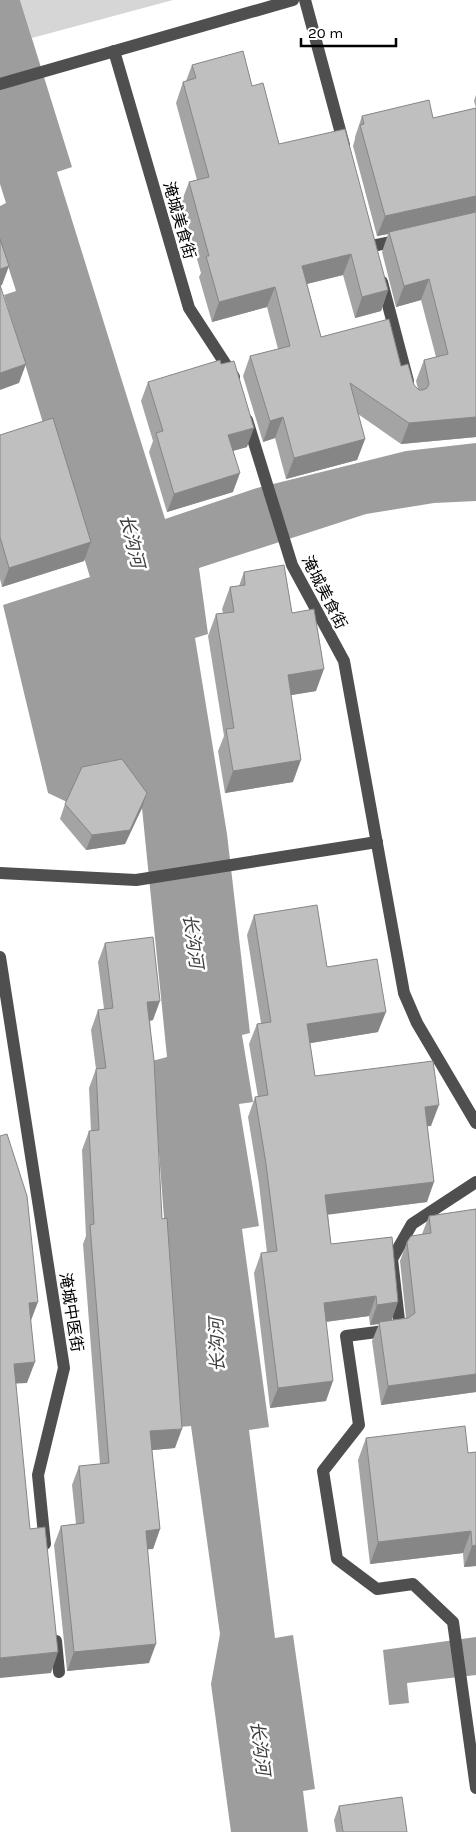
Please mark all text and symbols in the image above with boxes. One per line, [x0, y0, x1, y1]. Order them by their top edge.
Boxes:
scale bar [301, 15, 396, 47]
text: 20 m [308, 24, 343, 42]
street label: 淹城美食街 [159, 179, 200, 261]
water label: 长沟河 [115, 512, 150, 573]
street label: 淹城美食街 [298, 552, 351, 632]
water label: 长沟河 [178, 913, 208, 972]
street label: 淹城中医街 [56, 1271, 87, 1353]
water label: 长沟河 [205, 1315, 229, 1372]
water label: 长沟河 [246, 1720, 275, 1779]

